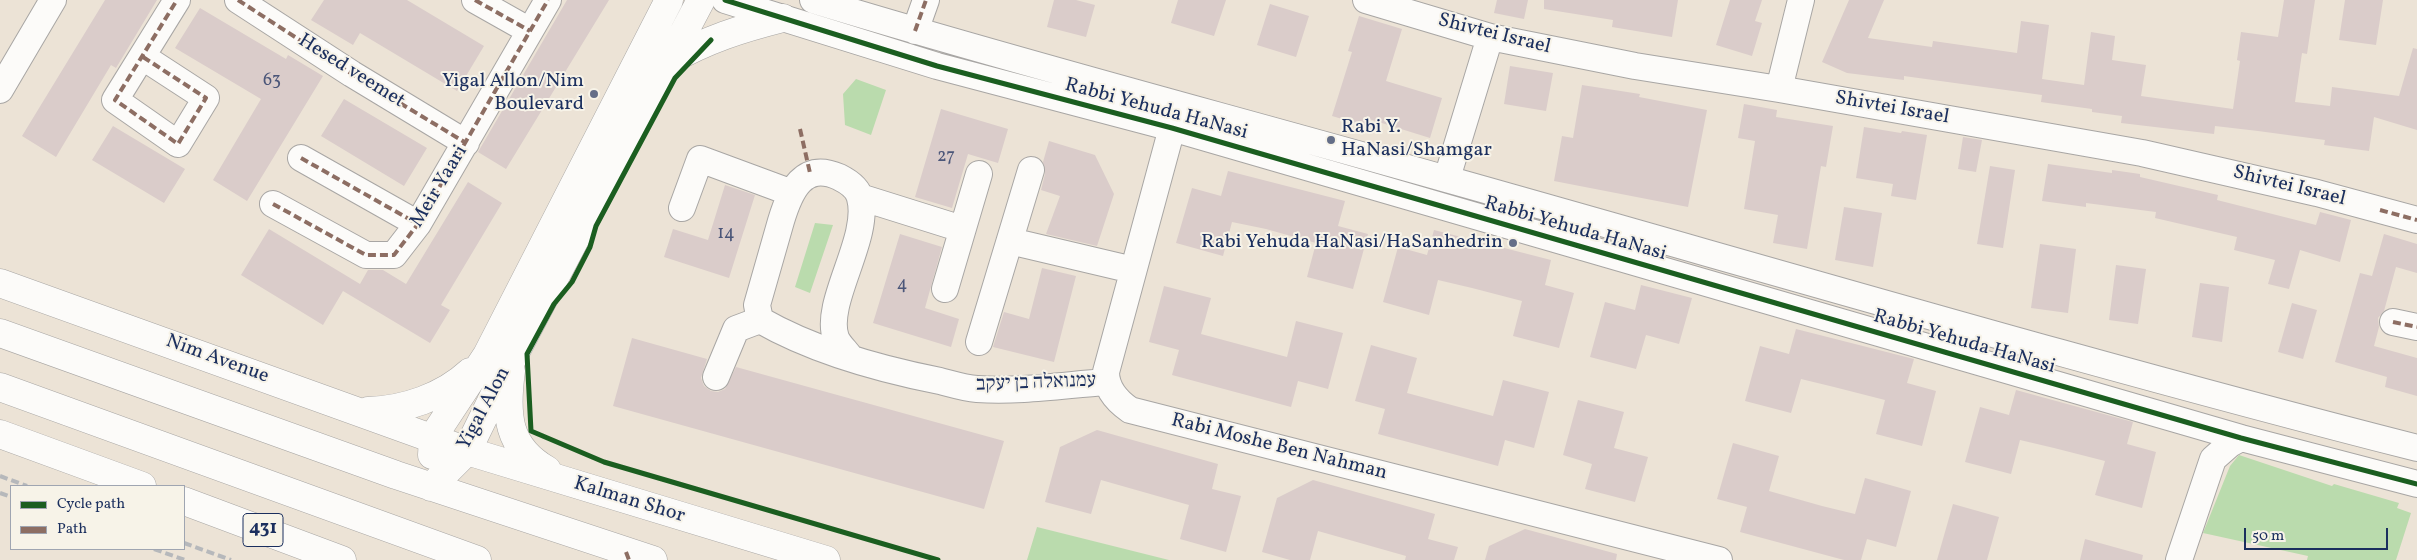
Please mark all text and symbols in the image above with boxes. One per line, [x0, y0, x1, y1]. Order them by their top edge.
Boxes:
street label: Shivtei Israel [1435, 9, 1553, 61]
street label: Hesed veemet [293, 30, 409, 114]
place label: Yigal Allon/Nim Boulevard [442, 70, 584, 117]
house number: 63 [263, 71, 281, 93]
street label: Rabbi Yehuda HaNasi [1062, 74, 1250, 146]
street label: Shivtei Israel [1833, 87, 1951, 131]
marker: Yigal Allon/Nim Boulevard [588, 88, 600, 100]
place label: Rabi Y. HaNasi/Shamgar [1341, 116, 1492, 163]
marker: Rabi Y. HaNasi/Shamgar [1325, 134, 1337, 146]
street label: Meir Yaari [406, 142, 474, 232]
house number: 27 [937, 147, 955, 169]
street label: Shivtei Israel [2230, 161, 2348, 213]
street label: Rabbi Yehuda HaNasi [1481, 192, 1669, 268]
house number: 14 [717, 224, 735, 246]
place label: Rabi Yehuda HaNasi/HaSanhedrin [1201, 231, 1503, 255]
marker: Rabi Yehuda HaNasi/HaSanhedrin [1507, 237, 1519, 249]
house number: 4 [897, 275, 907, 297]
street label: Rabbi Yehuda HaNasi [1870, 305, 2058, 381]
street label: Nim Avenue [162, 330, 272, 390]
street label: Yigal Alon [453, 364, 517, 454]
street label: עמנואלה בן יעקב [976, 370, 1096, 398]
street label: Rabi Moshe Ben Nahman [1169, 410, 1389, 486]
street label: Kalman Shor [570, 473, 688, 529]
legend [10, 485, 185, 550]
text: Cycle path [57, 494, 125, 515]
road number: 431 [243, 514, 283, 546]
scale bar [2247, 518, 2391, 550]
text: Path [57, 519, 87, 540]
text: 50 m [2252, 526, 2284, 547]

